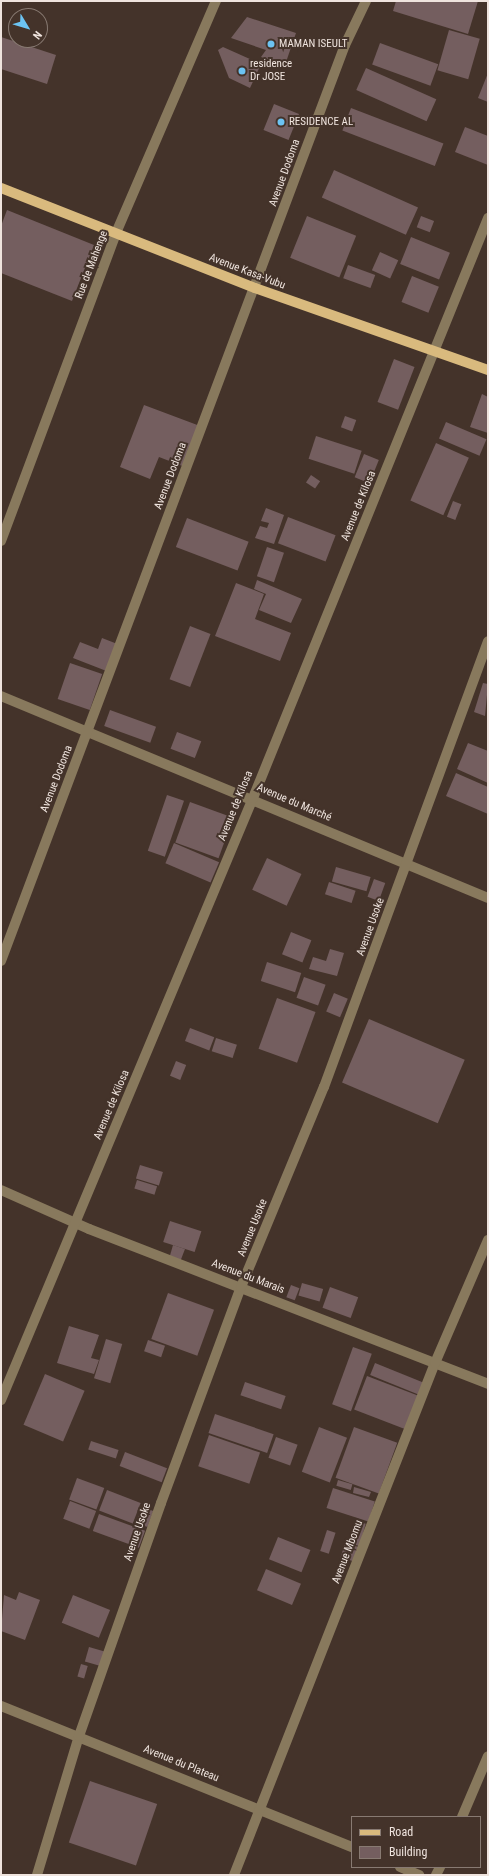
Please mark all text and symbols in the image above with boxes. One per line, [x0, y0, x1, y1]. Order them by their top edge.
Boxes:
north arrow [8, 8, 48, 48]
text: N [30, 28, 44, 42]
place label: MAMAN ISEULT [279, 37, 347, 51]
marker: MAMAN ISEULT [266, 39, 276, 49]
place label: residence Dr JOSE [250, 58, 292, 84]
marker: residence Dr JOSE [237, 66, 247, 76]
place label: RESIDENCE AL [289, 115, 353, 129]
marker: RESIDENCE AL [276, 117, 286, 127]
street label: Avenue Dodoma [267, 138, 303, 208]
street label: Rue de Mahenge [73, 229, 111, 301]
street label: Avenue Kasa-Vubu [207, 251, 287, 293]
street label: Avenue Dodoma [152, 441, 190, 511]
street label: Avenue de Kilosa [339, 469, 379, 543]
street label: Avenue Dodoma [38, 744, 76, 814]
street label: Avenue de Kilosa [216, 769, 256, 843]
street label: Avenue du Marché [255, 781, 333, 825]
street label: Avenue Usoke [354, 896, 388, 958]
street label: Avenue de Kilosa [91, 1068, 133, 1142]
street label: Avenue Usoke [235, 1197, 271, 1259]
street label: Avenue du Marais [210, 1257, 286, 1297]
street label: Avenue Usoke [122, 1501, 154, 1563]
street label: Avenue Mbomu [330, 1518, 366, 1586]
street label: Avenue du Plateau [141, 1743, 221, 1785]
legend [351, 1816, 481, 1868]
text: Road [389, 1825, 413, 1839]
text: Building [389, 1845, 427, 1859]

